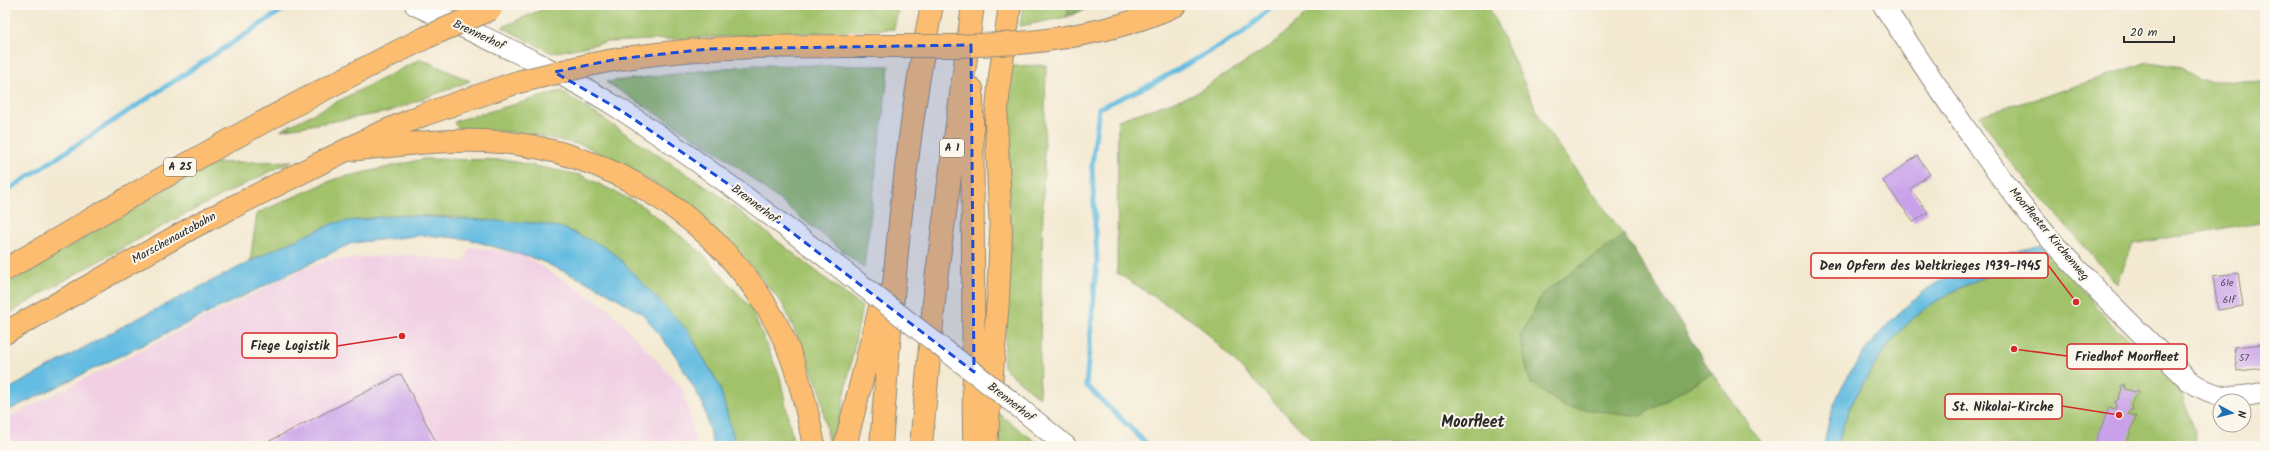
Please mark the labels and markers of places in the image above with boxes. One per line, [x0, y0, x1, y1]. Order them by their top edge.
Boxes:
callout: Den Opfern des Weltkrieges 1939-1945 [1811, 253, 2048, 278]
callout: Fiege Logistik [242, 333, 337, 358]
callout: Friedhof Moorfleet [2067, 344, 2187, 369]
callout: St. Nikolai-Kirche [1945, 394, 2062, 419]

